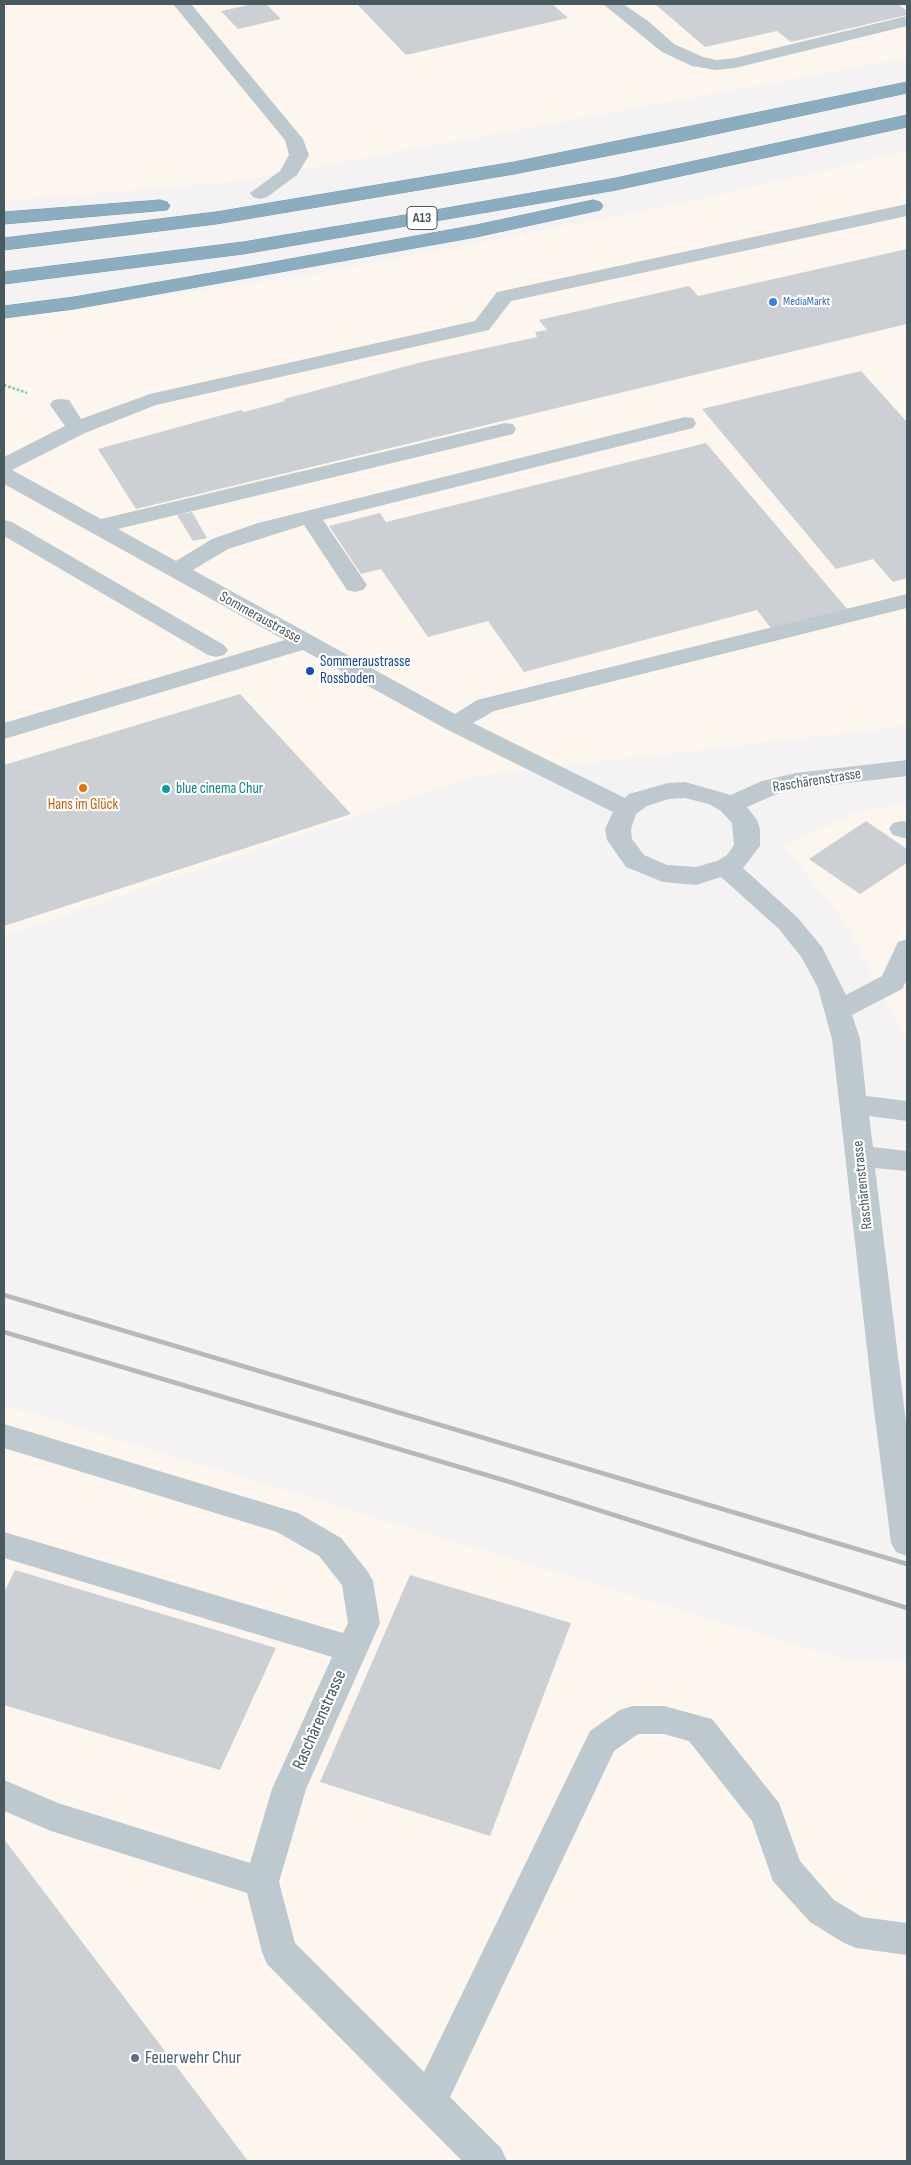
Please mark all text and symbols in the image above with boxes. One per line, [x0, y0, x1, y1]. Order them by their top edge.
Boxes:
road number: A13 [407, 207, 437, 230]
place label: MediaMarkt [783, 295, 830, 309]
marker: MediaMarkt [767, 296, 779, 308]
street label: Sommeraustrasse [216, 588, 304, 648]
place label: Sommeraustrasse Rossboden [320, 653, 410, 688]
marker: Sommeraustrasse Rossboden [304, 665, 316, 677]
street label: Raschärenstrasse [772, 765, 862, 797]
place label: blue cinema Chur [176, 780, 263, 798]
marker: Hans im Glück [77, 782, 89, 794]
marker: blue cinema Chur [160, 783, 172, 795]
place label: Hans im Glück [48, 796, 118, 814]
street label: Raschärenstrasse [849, 1140, 877, 1230]
street label: Raschärenstrasse [288, 1667, 352, 1773]
place label: Feuerwehr Chur [145, 2047, 241, 2069]
marker: Feuerwehr Chur [129, 2052, 141, 2064]

